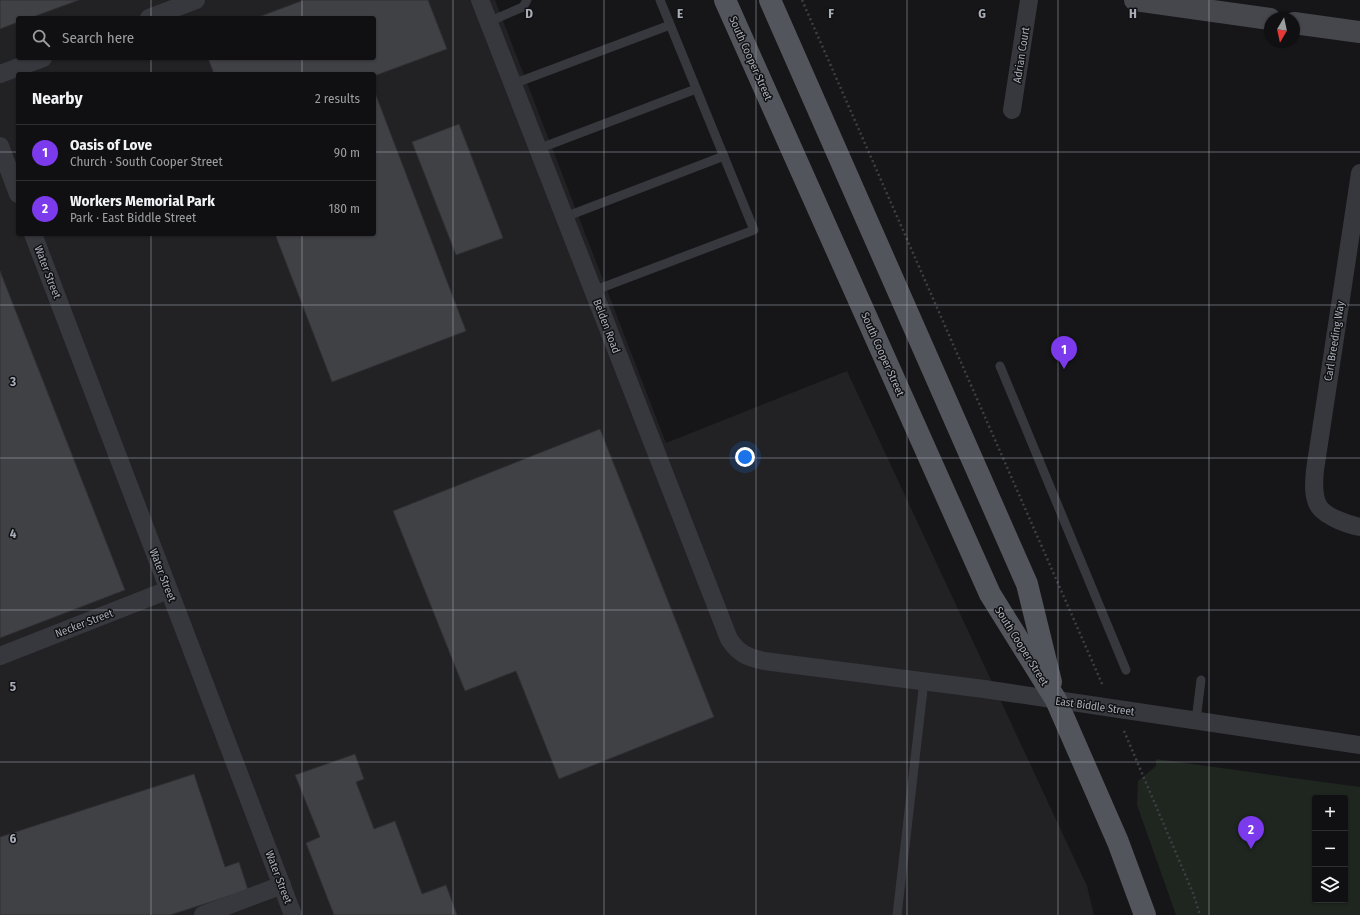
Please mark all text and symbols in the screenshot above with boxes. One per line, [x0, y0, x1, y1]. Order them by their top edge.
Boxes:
text: D [525, 6, 533, 21]
text: E [677, 6, 683, 21]
text: F [828, 6, 834, 21]
text: G [978, 6, 986, 21]
text: H [1129, 6, 1137, 21]
north arrow [1264, 12, 1300, 48]
street label: South Cooper Street [726, 14, 775, 103]
search box [16, 16, 376, 60]
street label: Adrian Court [1011, 26, 1032, 84]
icon: search [30, 27, 52, 49]
text: Search here [62, 29, 134, 47]
text: Nearby [32, 88, 83, 109]
text: 2 results [315, 91, 360, 106]
text: Oasis of Love [70, 136, 152, 154]
text: 1 [42, 145, 48, 160]
text: 90 m [334, 145, 360, 160]
text: Church · South Cooper Street [70, 154, 223, 169]
text: Workers Memorial Park [70, 192, 215, 210]
text: 2 [42, 201, 48, 216]
text: 180 m [329, 201, 360, 216]
text: Park · East Biddle Street [70, 210, 196, 225]
street label: Water Street [31, 244, 64, 301]
street label: Belden Road [590, 297, 623, 355]
street label: Carl Breeding Way [1322, 300, 1347, 382]
street label: South Cooper Street [858, 310, 907, 399]
pin: 1 [1051, 336, 1077, 369]
text: 3 [9, 374, 16, 389]
your location [735, 447, 755, 467]
text: 4 [10, 526, 17, 541]
street label: Water Street [146, 547, 179, 604]
street label: South Cooper Street [992, 604, 1051, 688]
street label: Necker Street [53, 606, 115, 640]
text: 5 [10, 679, 16, 694]
street label: East Biddle Street [1055, 695, 1136, 719]
map controls [1312, 795, 1348, 903]
button: + [1312, 795, 1348, 831]
pin: 2 [1238, 816, 1264, 849]
text: 6 [10, 831, 17, 846]
button: − [1312, 831, 1348, 867]
street label: Water Street [262, 849, 295, 906]
button: layers [1312, 867, 1348, 903]

